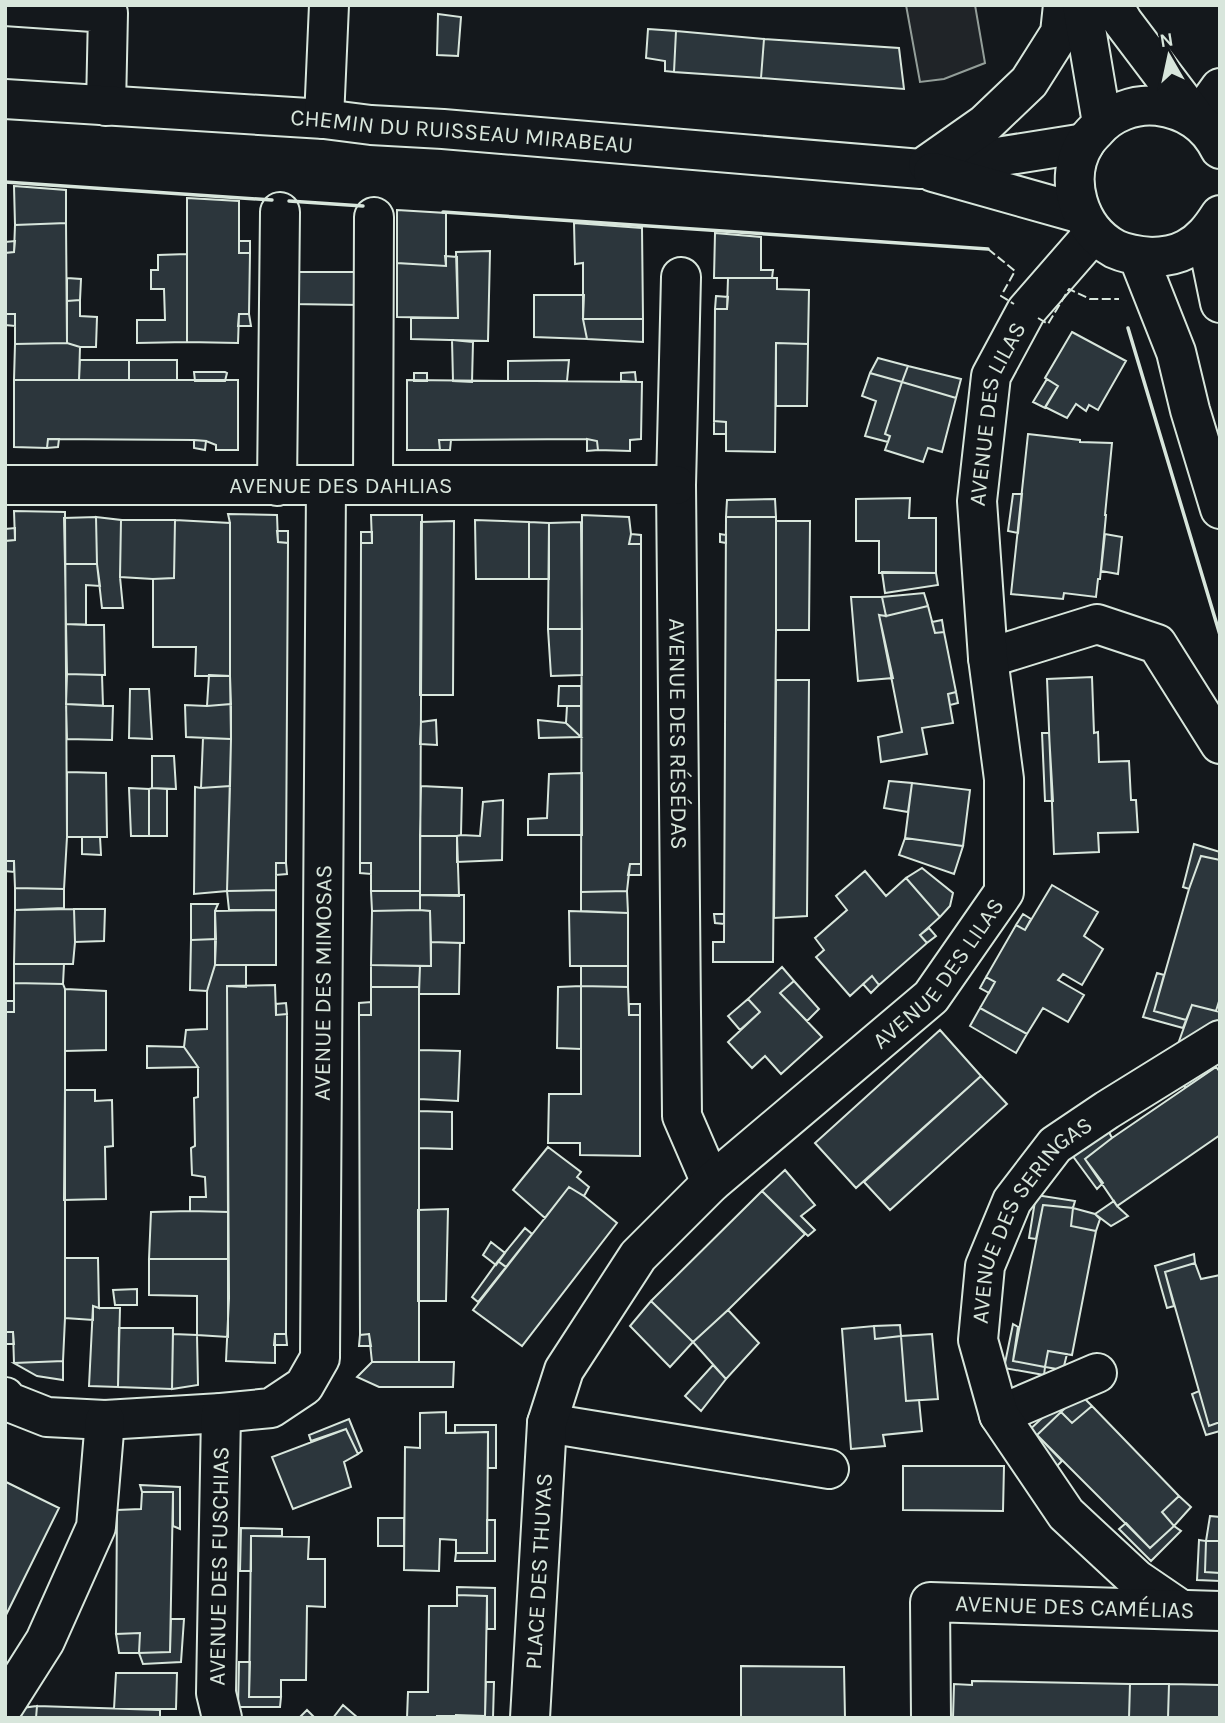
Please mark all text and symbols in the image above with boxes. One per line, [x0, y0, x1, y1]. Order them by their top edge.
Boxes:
north arrow [1134, 21, 1204, 91]
text: N [1158, 28, 1175, 52]
street label: CHEMIN DU RUISSEAU MIRABEAU [290, 103, 634, 158]
street label: AVENUE DES LILAS [963, 317, 1031, 507]
street label: AVENUE DES DAHLIAS [229, 472, 453, 499]
street label: AVENUE DES RÉSÉDAS [664, 618, 693, 850]
street label: AVENUE DES MIMOSAS [308, 864, 337, 1101]
street label: AVENUE DES LILAS [867, 893, 1009, 1054]
street label: AVENUE DES SERINGAS [966, 1111, 1097, 1325]
street label: AVENUE DES FUSCHIAS [203, 1446, 235, 1686]
street label: PLACE DES THUYAS [519, 1472, 558, 1670]
street label: AVENUE DES CAMÉLIAS [955, 1589, 1195, 1624]

